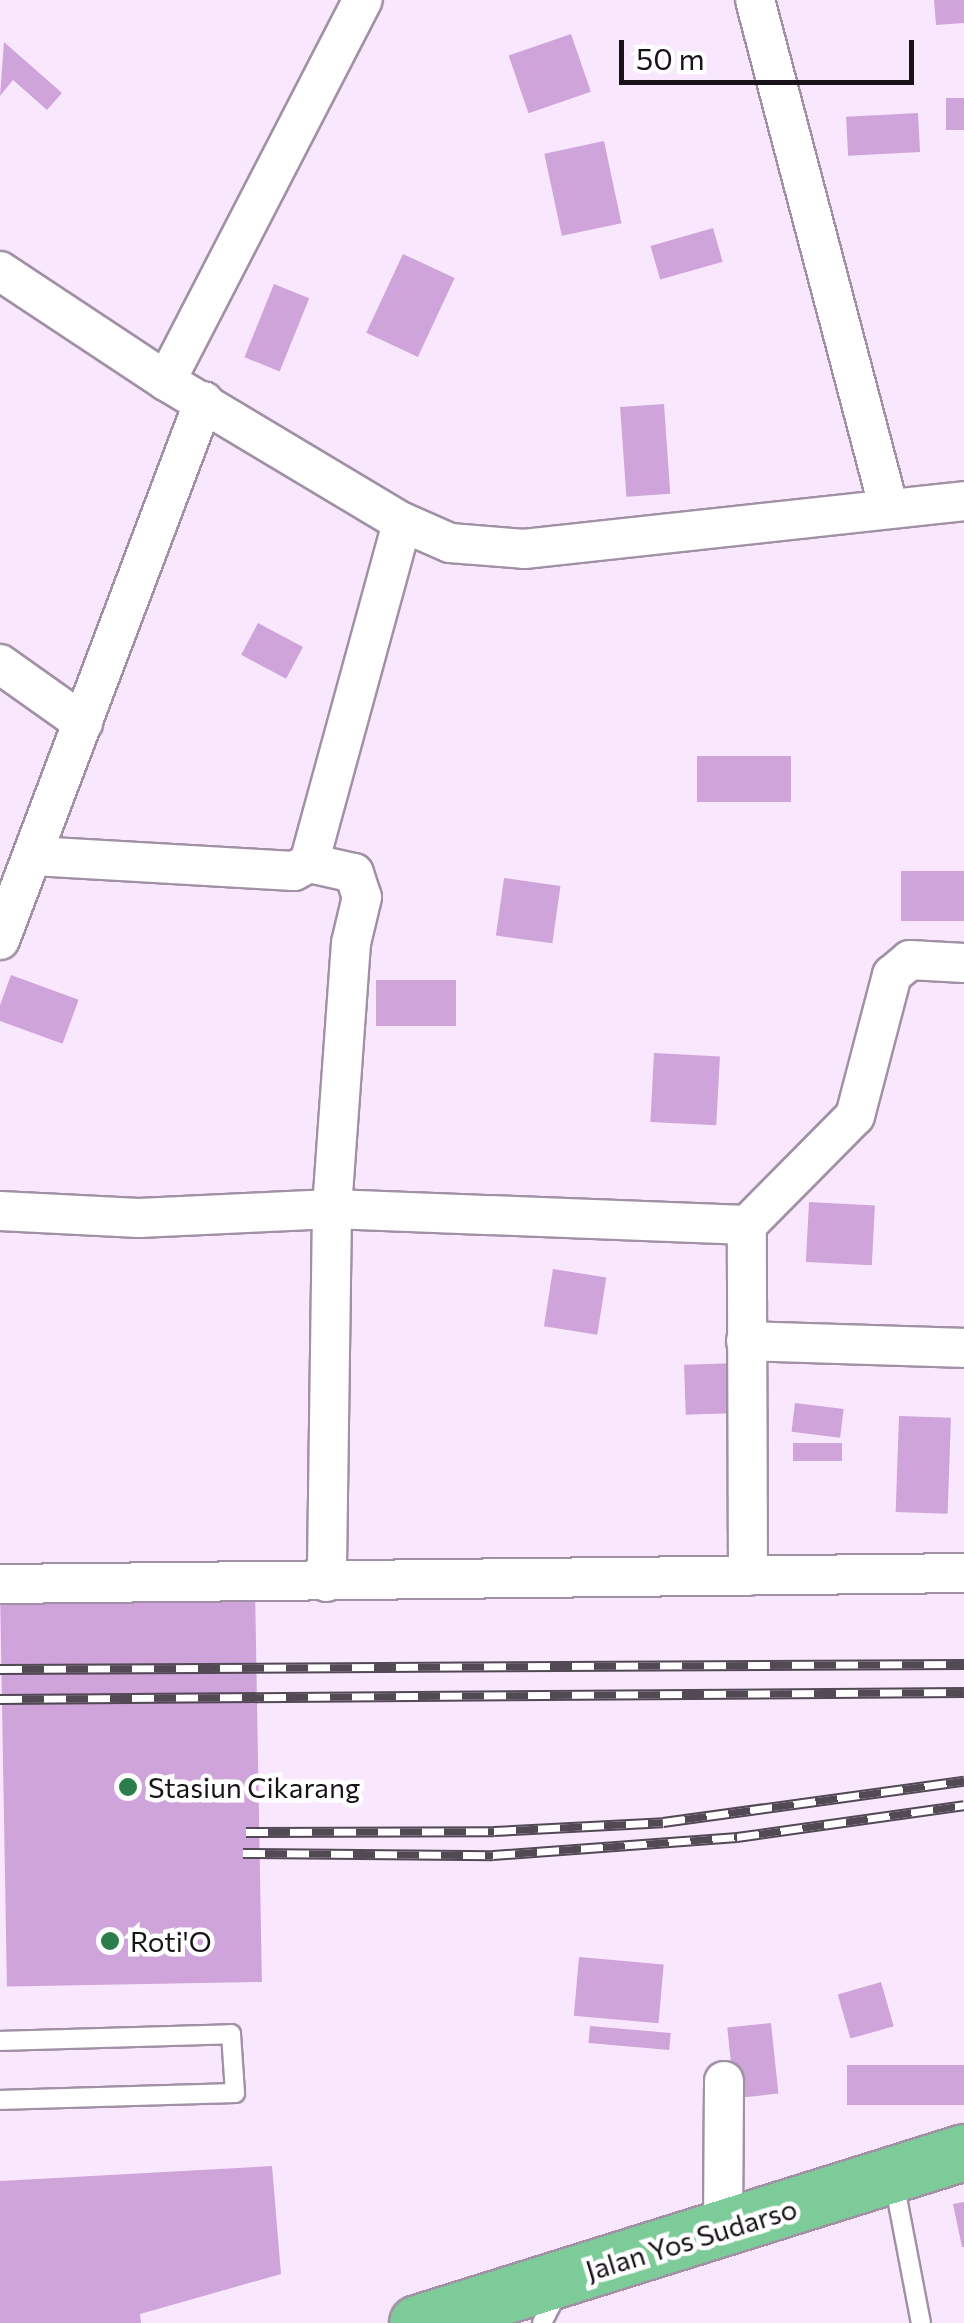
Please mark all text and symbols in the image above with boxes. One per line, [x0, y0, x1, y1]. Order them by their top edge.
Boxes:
scale bar [624, 20, 919, 82]
text: 50 m [636, 39, 705, 76]
place label: Stasiun Cikarang [148, 1770, 360, 1804]
marker: Stasiun Cikarang [117, 1776, 139, 1798]
place label: Roti'O [130, 1924, 212, 1958]
marker: Roti'O [99, 1930, 121, 1952]
street label: Jalan Yos Sudarso [581, 2191, 801, 2287]

